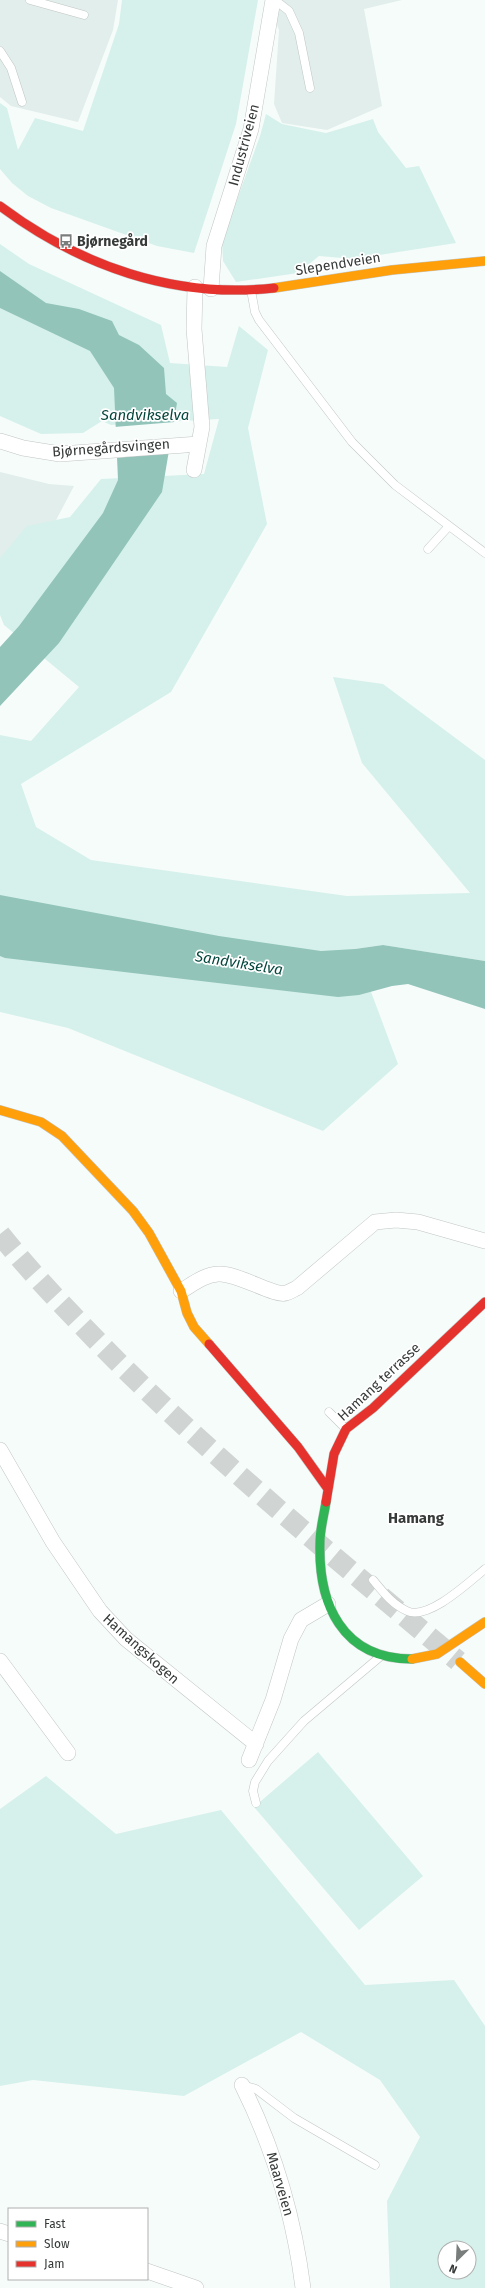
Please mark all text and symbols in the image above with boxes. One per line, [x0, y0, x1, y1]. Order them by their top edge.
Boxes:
street label: Industriveien [225, 102, 263, 188]
bus stop icon: Bjørnegård [58, 233, 74, 249]
place label: Bjørnegård [77, 233, 148, 250]
street label: Slependveien [294, 249, 382, 279]
water label: Sandvikselva [100, 406, 189, 424]
street label: Bjørnegårdsvingen [52, 435, 170, 461]
water label: Sandvikselva [193, 947, 284, 979]
street label: Hamang terrasse [334, 1339, 424, 1425]
district label: Hamang [388, 1509, 445, 1527]
street label: Hamangskogen [99, 1610, 183, 1688]
street label: Maarveien [263, 2150, 297, 2218]
legend [8, 2208, 148, 2280]
text: Fast [44, 2217, 66, 2231]
text: Slow [44, 2237, 70, 2251]
north arrow [437, 2240, 477, 2280]
text: Jam [44, 2257, 64, 2271]
text: N [447, 2261, 459, 2276]

